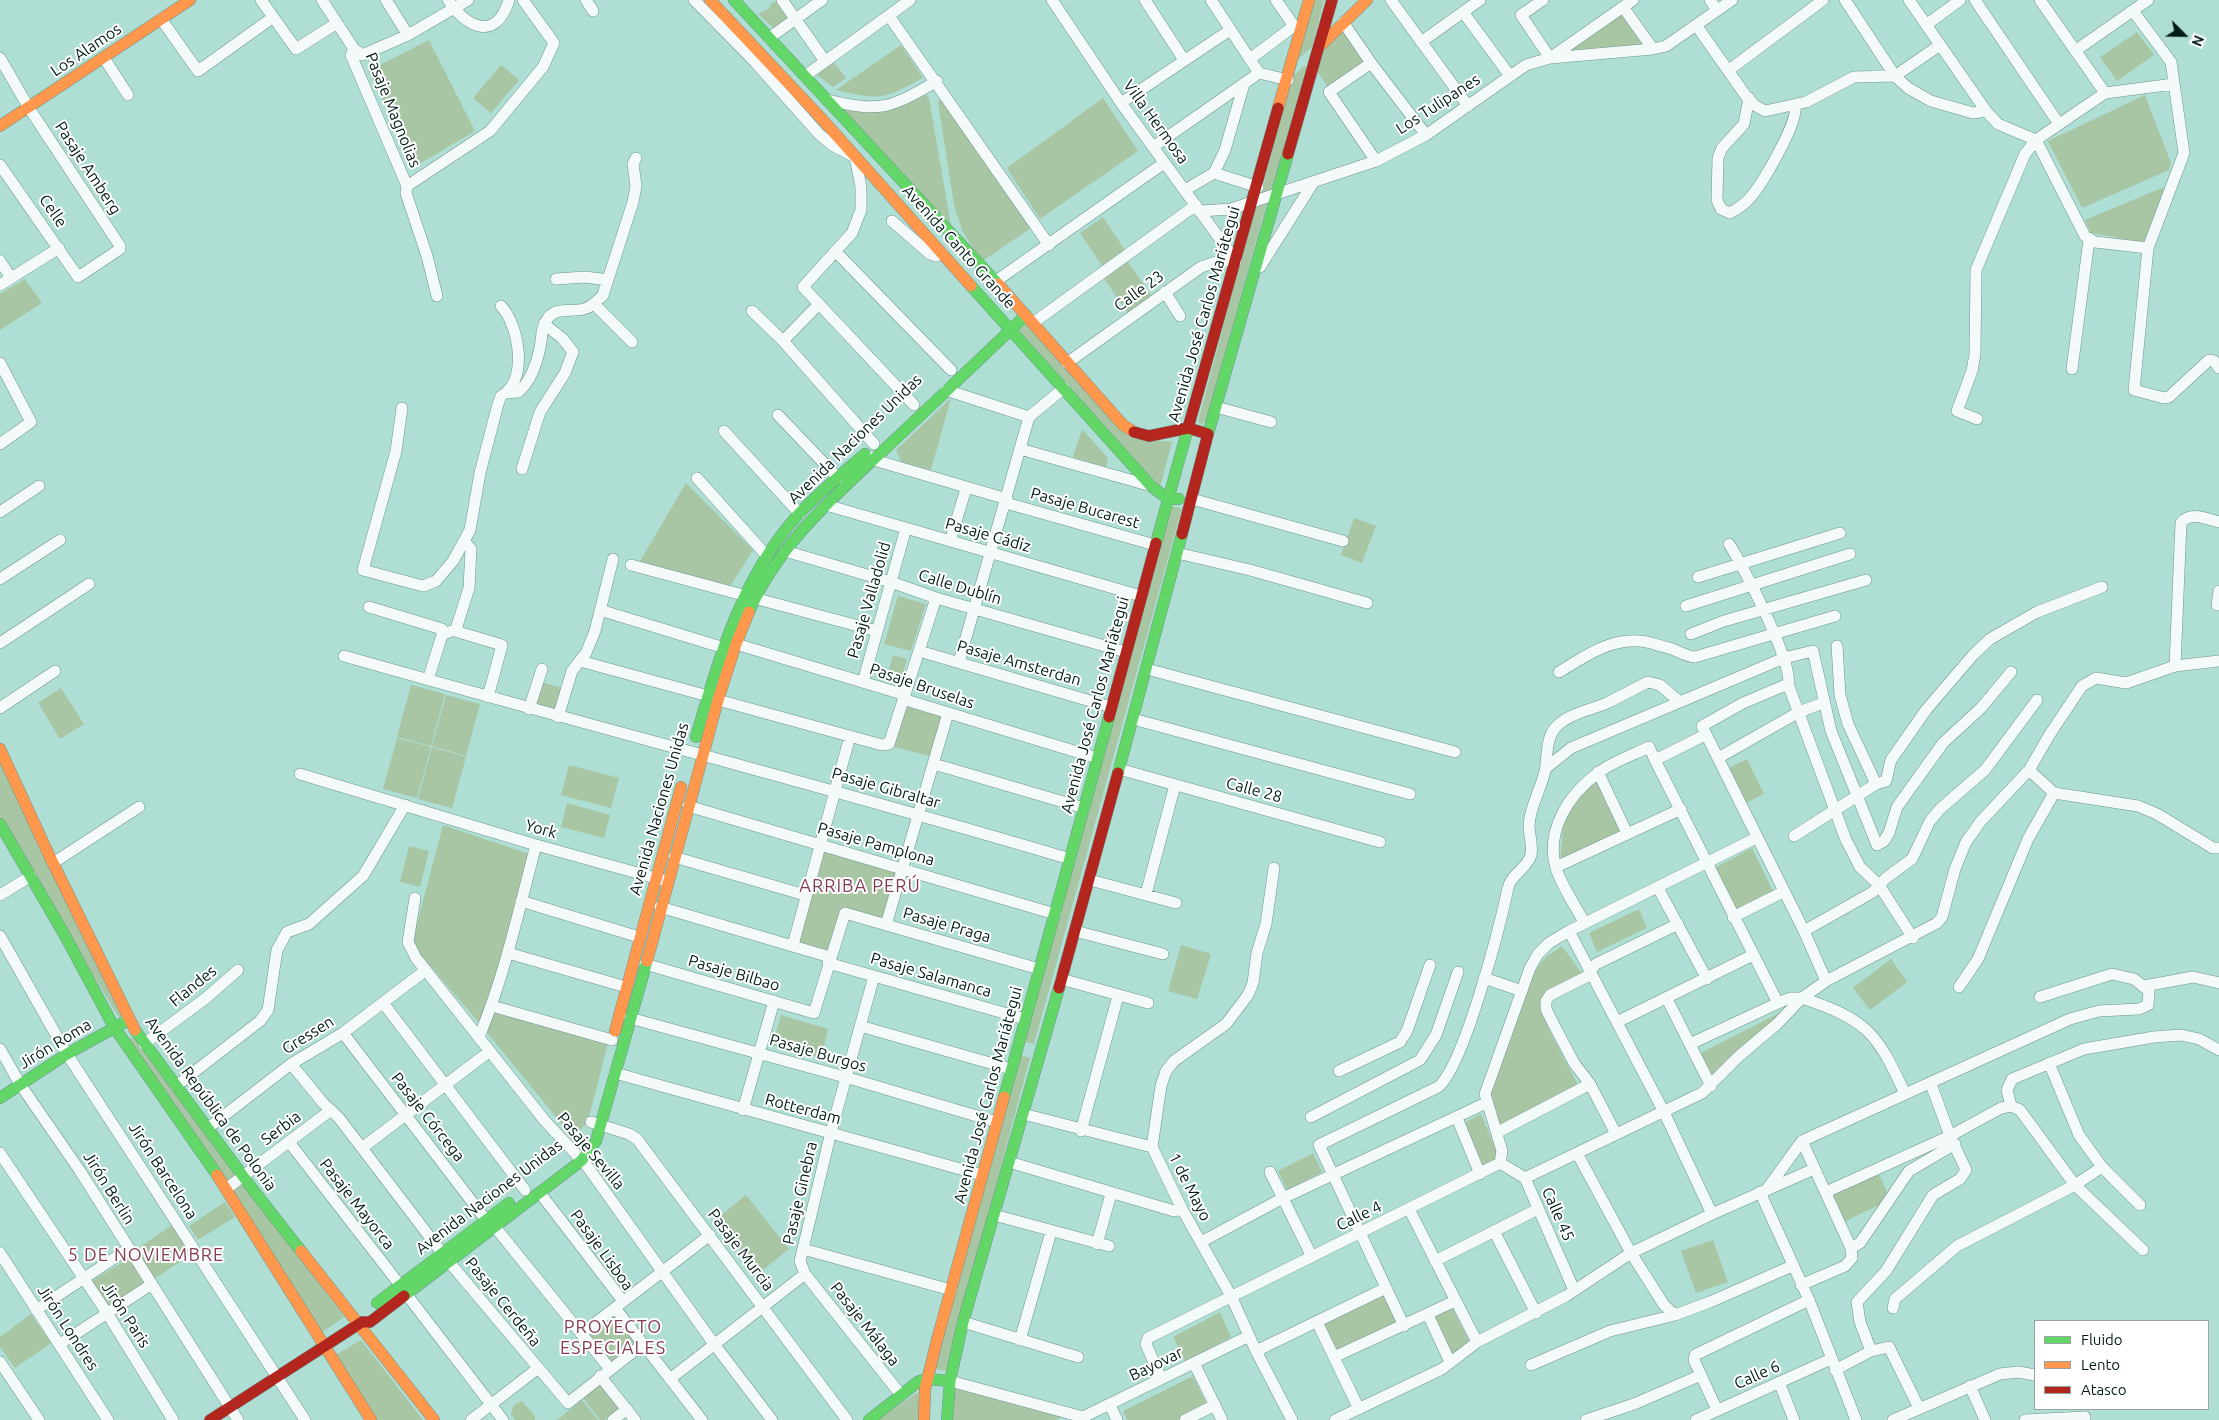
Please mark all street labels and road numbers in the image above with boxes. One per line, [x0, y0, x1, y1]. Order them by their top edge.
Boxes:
street label: Los Alamos [47, 19, 125, 81]
street label: Pasaje Magnolias [361, 50, 425, 170]
street label: Los Tulipanes [1392, 70, 1484, 138]
street label: Villa Hermosa [1119, 76, 1193, 168]
street label: Pasaje Amberg [51, 118, 125, 218]
street label: Avenida Canto Grande [898, 181, 1020, 313]
street label: Celle [35, 191, 71, 231]
street label: Avenida José Carlos Mariátegui [1164, 204, 1244, 424]
street label: Calle 23 [1110, 266, 1168, 316]
street label: Avenida Naciones Unidas [784, 370, 926, 508]
street label: Pasaje Bucarest [1028, 483, 1142, 533]
street label: Pasaje Cádiz [943, 514, 1033, 556]
street label: Pasaje Valladolid [843, 540, 895, 660]
street label: Calle Dublín [916, 565, 1004, 609]
street label: Avenida José Carlos Mariátegui [1057, 595, 1133, 815]
street label: Pasaje Amsterdan [955, 636, 1083, 690]
street label: Pasaje Bruselas [867, 659, 977, 713]
street label: Avenida Naciones Unidas [625, 721, 693, 897]
street label: Pasaje Gibraltar [829, 763, 943, 813]
street label: Calle 28 [1224, 773, 1284, 807]
street label: York [523, 815, 559, 843]
street label: Pasaje Pamplona [815, 818, 937, 870]
street label: Pasaje Praga [901, 903, 993, 947]
street label: Pasaje Salamanca [868, 949, 994, 1001]
street label: Pasaje Bilbao [686, 951, 782, 995]
street label: Flandes [166, 961, 220, 1011]
street label: Avenida José Carlos Mariátegui [950, 985, 1026, 1205]
street label: Gressen [279, 1012, 337, 1058]
street label: Avenida República de Polonia [141, 1013, 281, 1195]
street label: Jirón Roma [15, 1015, 95, 1073]
street label: Pasaje Burgos [767, 1030, 869, 1076]
street label: Pasaje Córcega [387, 1069, 469, 1165]
street label: Rotterdam [763, 1090, 843, 1128]
street label: Serbia [257, 1107, 305, 1149]
street label: Pasaje Sevilla [553, 1109, 629, 1193]
street label: Jirón Barcelona [125, 1119, 201, 1223]
street label: Avenida Naciones Unidas [412, 1136, 566, 1258]
street label: Pasaje Ginebra [779, 1140, 821, 1246]
street label: Jirón Berlin [79, 1148, 139, 1228]
street label: 1 de Mayo [1165, 1150, 1215, 1224]
street label: Pasaje Mayorca [316, 1155, 398, 1253]
street label: Calle 45 [1538, 1184, 1578, 1244]
street label: Calle 4 [1333, 1197, 1385, 1235]
street label: Pasaje Murcia [704, 1205, 778, 1295]
street label: Pasaje Lisboa [566, 1206, 638, 1294]
street label: Pasaje Cerdeña [461, 1253, 545, 1351]
street label: Pasaje Málaga [826, 1278, 904, 1370]
street label: Jirón Paris [98, 1279, 154, 1351]
street label: Jirón Londres [33, 1282, 103, 1374]
street label: Bayovar [1126, 1343, 1186, 1385]
street label: Calle 6 [1731, 1356, 1783, 1394]

